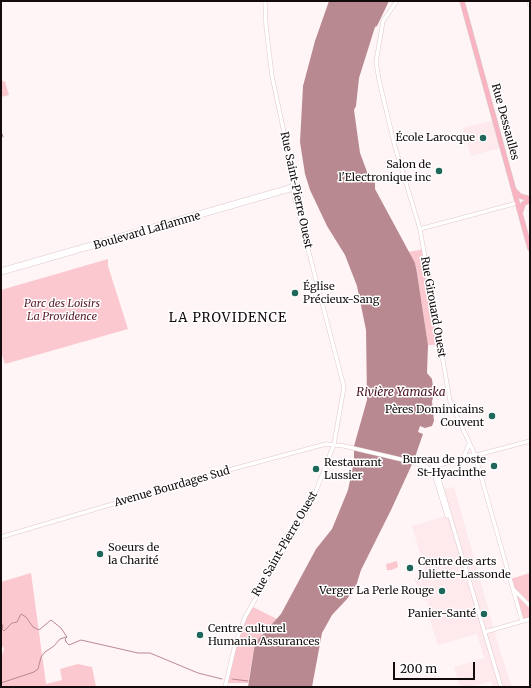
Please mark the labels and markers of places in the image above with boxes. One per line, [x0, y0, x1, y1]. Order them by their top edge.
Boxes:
place label: École Larocque [395, 131, 475, 145]
marker: École Larocque [478, 133, 488, 143]
place label: Salon de l'Electronique inc [339, 158, 431, 184]
marker: Salon de l'Electronique inc [434, 166, 444, 176]
place label: Église Précieux-Sang [303, 280, 379, 306]
marker: Église Précieux-Sang [290, 288, 300, 298]
place label: Pères Dominicains Couvent [385, 403, 484, 429]
marker: Pères Dominicains Couvent [487, 411, 497, 421]
place label: Bureau de poste St-Hyacinthe [402, 453, 486, 479]
place label: Restaurant Lussier [324, 456, 382, 482]
marker: Bureau de poste St-Hyacinthe [489, 461, 499, 471]
marker: Restaurant Lussier [311, 464, 321, 474]
place label: Soeurs de la Charité [108, 541, 159, 567]
marker: Soeurs de la Charité [95, 549, 105, 559]
place label: Centre des arts Juliette-Lassonde [418, 555, 511, 581]
marker: Centre des arts Juliette-Lassonde [405, 563, 415, 573]
place label: Verger La Perle Rouge [319, 584, 434, 598]
marker: Verger La Perle Rouge [437, 586, 447, 596]
place label: Panier-Santé [408, 607, 476, 621]
marker: Panier-Santé [479, 609, 489, 619]
place label: Centre culturel Humania Assurances [208, 622, 320, 648]
marker: Centre culturel Humania Assurances [195, 630, 205, 640]

